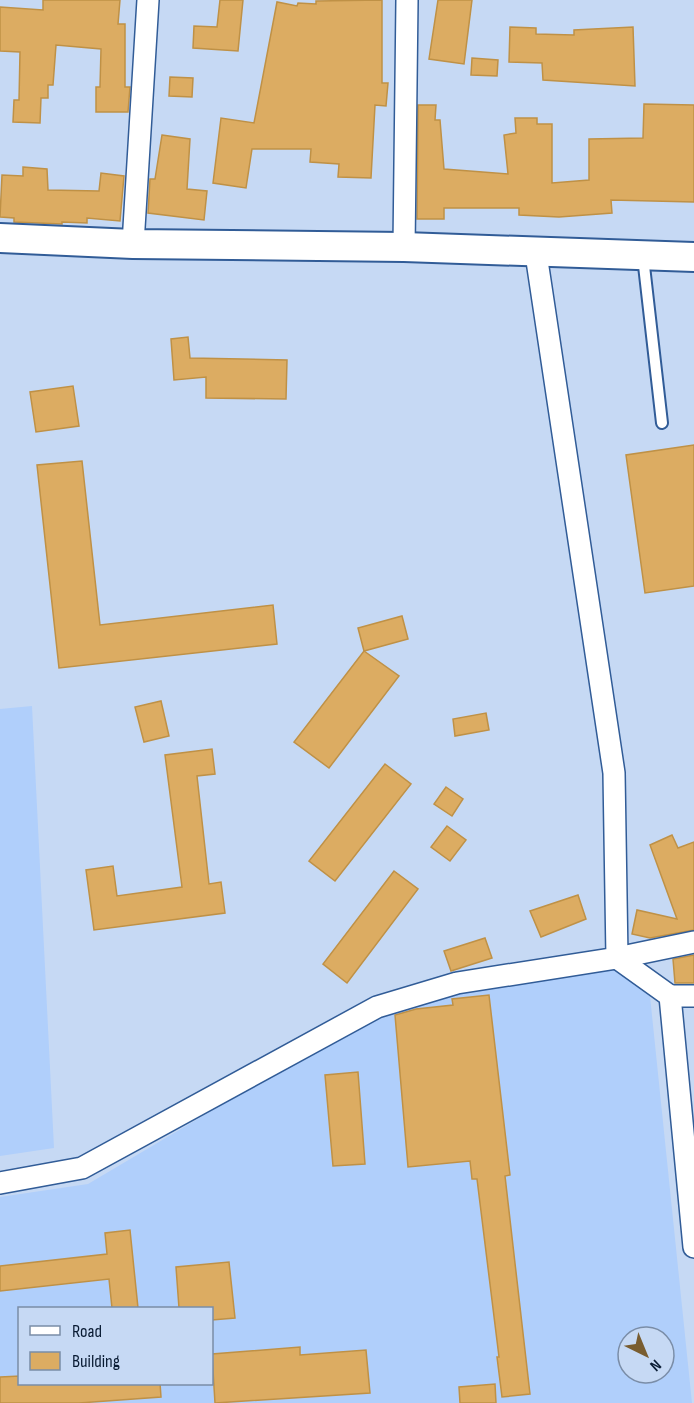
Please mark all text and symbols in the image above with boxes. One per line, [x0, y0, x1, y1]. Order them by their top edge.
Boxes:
legend [18, 1307, 213, 1385]
text: Road [72, 1321, 102, 1342]
north arrow [616, 1325, 676, 1385]
text: Building [72, 1351, 120, 1372]
text: N [646, 1355, 665, 1375]

